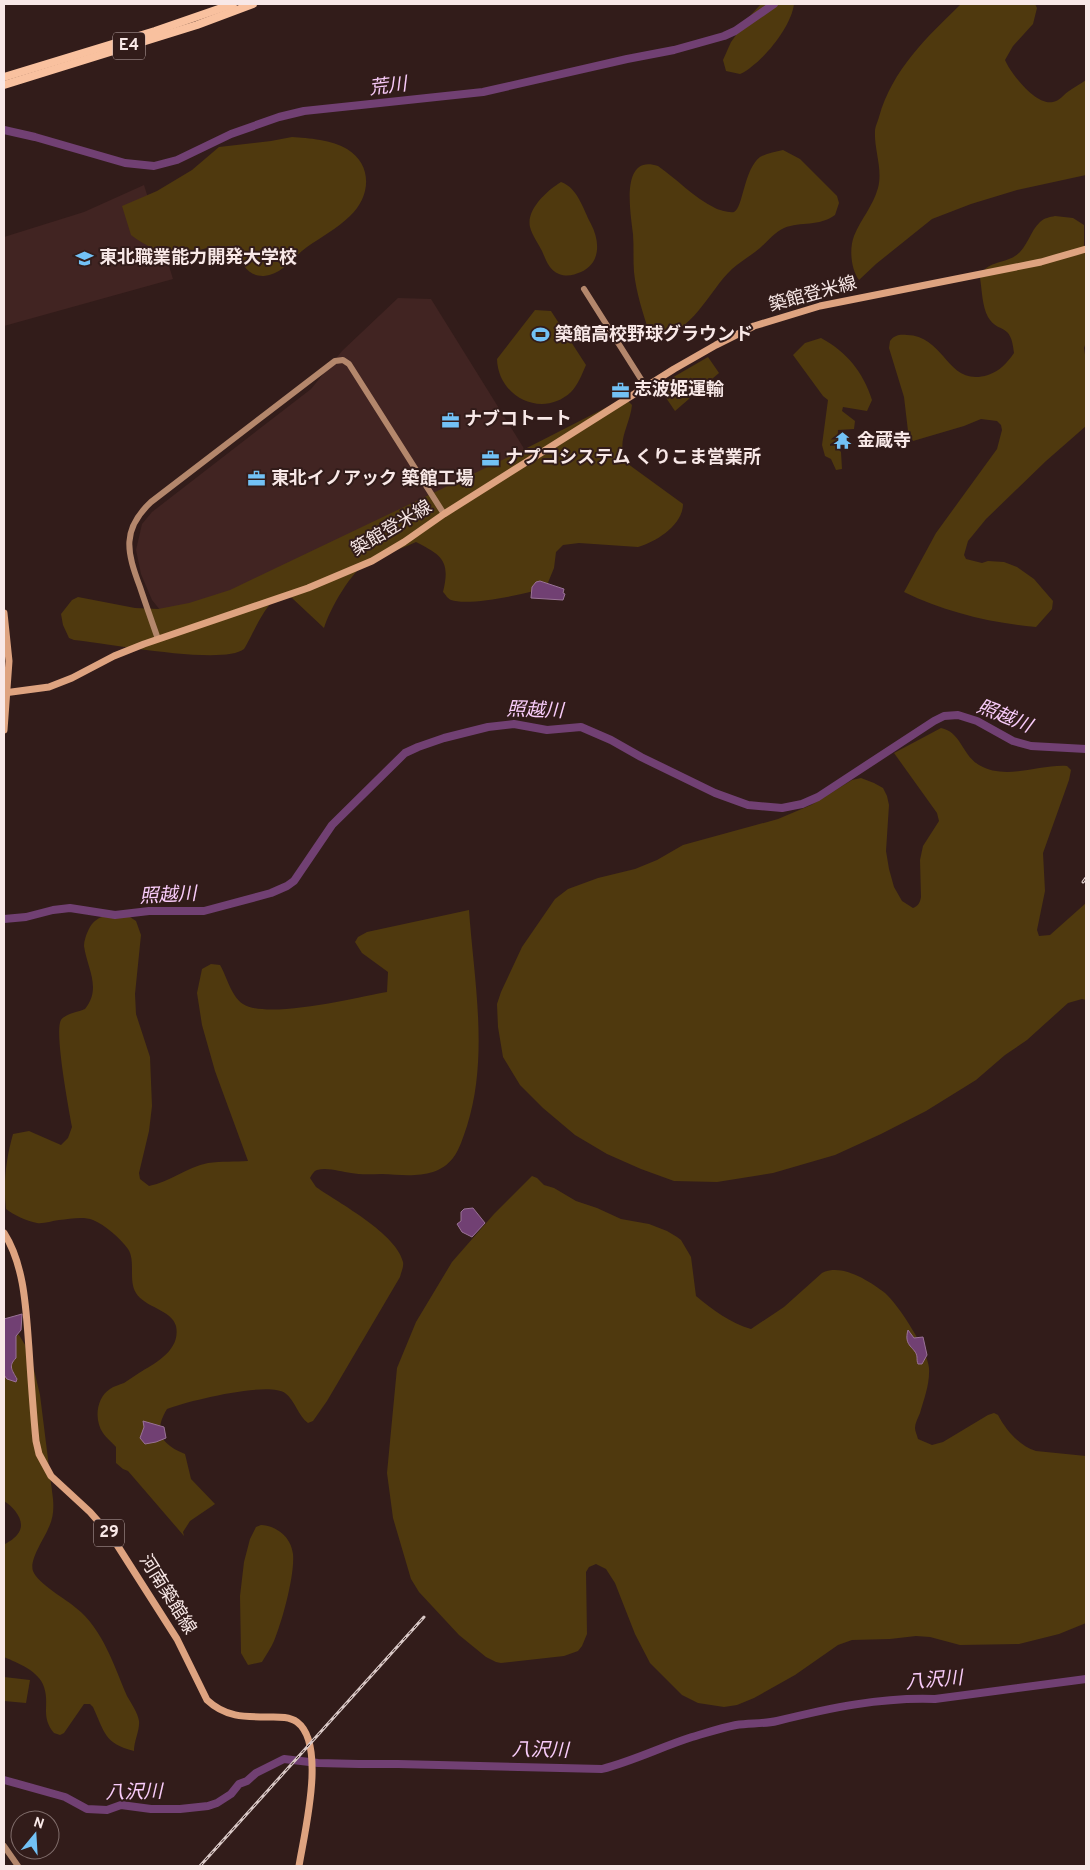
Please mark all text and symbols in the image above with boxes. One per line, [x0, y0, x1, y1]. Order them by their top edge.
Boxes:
road number: E4 [113, 32, 145, 59]
water label: 荒川 [368, 73, 410, 101]
place label: 東北職業能力開発大学校 [99, 247, 297, 270]
school or university icon: 東北職業能力開発大学校 [75, 248, 95, 268]
street label: 築館登米線 [767, 272, 859, 318]
place label: 築館高校野球グラウンド [555, 324, 753, 347]
sports icon: 築館高校野球グラウンド [531, 325, 551, 345]
place label: 志波姫運輸 [634, 379, 724, 402]
office icon: 志波姫運輸 [610, 380, 630, 400]
place label: ナブコトート [464, 409, 572, 432]
office icon: ナブコトート [440, 410, 460, 430]
place label: 金蔵寺 [857, 430, 911, 453]
temple icon: 金蔵寺 [833, 431, 853, 451]
place label: ナプコシステム くりこま営業所 [505, 447, 761, 470]
office icon: ナプコシステム くりこま営業所 [481, 448, 501, 468]
place label: 東北イノアック 築館工場 [271, 468, 474, 491]
office icon: 東北イノアック 築館工場 [247, 469, 267, 489]
street label: 築館登米線 [348, 496, 436, 562]
water label: 照越川 [973, 695, 1037, 740]
water label: 照越川 [506, 698, 566, 724]
water label: 照越川 [139, 882, 199, 909]
road number: 29 [94, 1520, 124, 1546]
street label: 河南築館線 [133, 1551, 201, 1639]
water label: 八沢川 [905, 1666, 965, 1695]
water label: 八沢川 [511, 1739, 571, 1764]
water label: 八沢川 [105, 1780, 165, 1805]
north arrow [10, 1810, 60, 1860]
text: N [31, 1814, 46, 1834]

